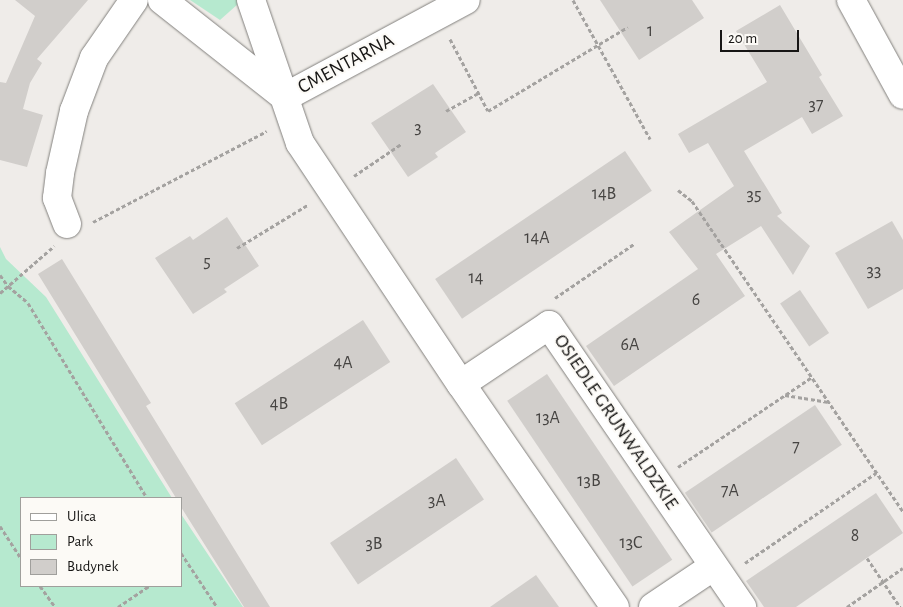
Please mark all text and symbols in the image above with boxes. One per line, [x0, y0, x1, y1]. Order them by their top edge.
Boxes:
house number: 1 [647, 20, 653, 42]
scale bar [723, 20, 802, 52]
street label: CMENTARNA [294, 29, 398, 99]
text: 20 m [728, 31, 757, 46]
house number: 37 [809, 94, 823, 116]
house number: 3 [414, 117, 422, 139]
house number: 14B [592, 183, 616, 205]
house number: 35 [747, 184, 761, 206]
house number: 14A [524, 227, 550, 249]
house number: 5 [203, 251, 211, 273]
house number: 33 [867, 260, 881, 282]
house number: 14 [469, 267, 483, 289]
house number: 6 [692, 289, 700, 311]
street label: OSIEDLE GRUNWALDZKIE [548, 330, 684, 514]
house number: 6A [621, 334, 639, 356]
house number: 4A [333, 352, 353, 374]
house number: 4B [270, 393, 288, 415]
house number: 13A [536, 407, 560, 429]
house number: 7 [792, 436, 800, 458]
house number: 13B [577, 470, 601, 492]
house number: 7A [721, 480, 739, 502]
house number: 3A [428, 490, 446, 512]
legend [20, 497, 182, 587]
text: Ulica [67, 509, 96, 524]
house number: 8 [851, 525, 859, 547]
house number: 13C [620, 532, 642, 554]
house number: 3B [365, 533, 383, 555]
text: Park [67, 534, 93, 549]
text: Budynek [67, 559, 118, 574]

